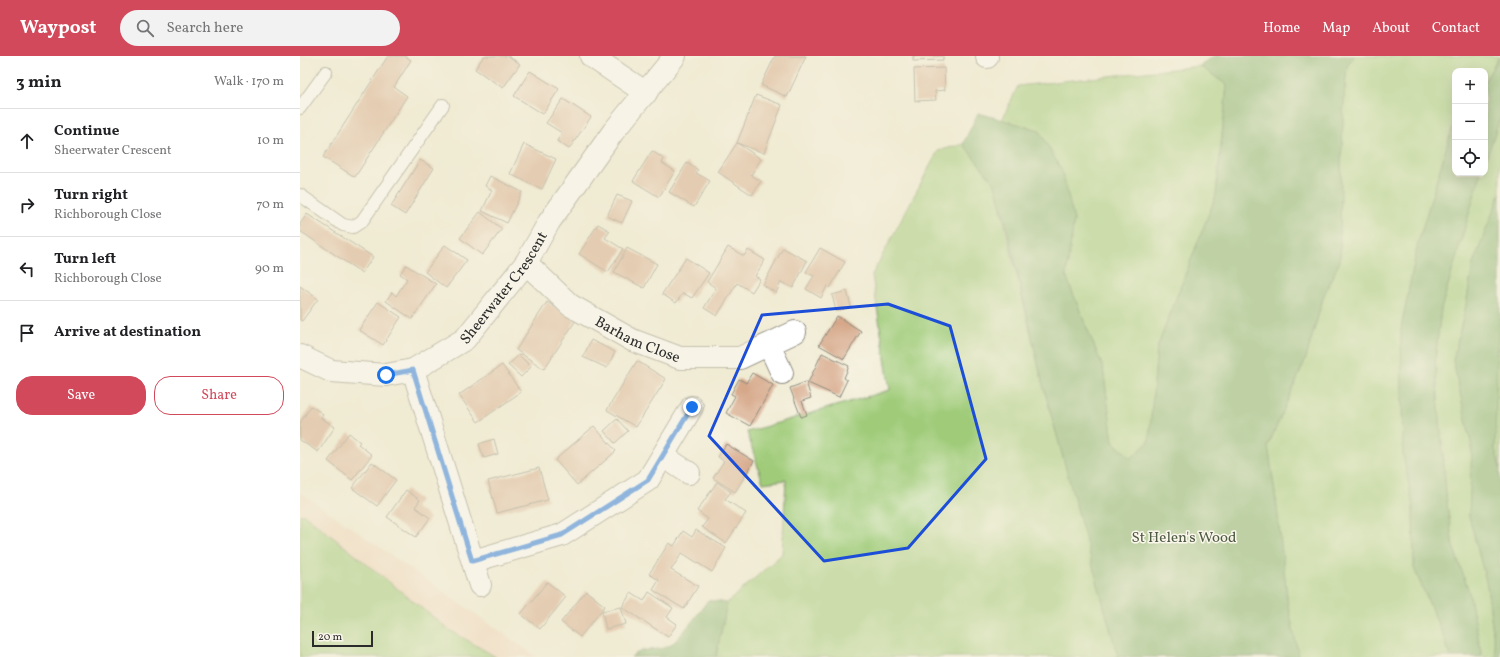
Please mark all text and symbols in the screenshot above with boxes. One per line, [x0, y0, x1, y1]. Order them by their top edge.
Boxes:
search box [120, 10, 400, 46]
text: Waypost [20, 15, 96, 41]
icon: search [134, 17, 156, 39]
text: Search here [166, 18, 243, 39]
text: Home [1263, 19, 1300, 38]
text: Map [1322, 19, 1350, 38]
text: About [1372, 19, 1410, 38]
text: Contact [1432, 19, 1480, 38]
map controls [1452, 68, 1488, 176]
button: + [1452, 68, 1488, 104]
text: 3 min [16, 71, 62, 94]
text: Walk · 170 m [214, 73, 284, 91]
button: − [1452, 104, 1488, 140]
text: Continue [54, 121, 119, 142]
icon: ahead [16, 130, 38, 152]
text: 10 m [257, 132, 284, 150]
button: locate [1452, 140, 1488, 176]
text: Sheerwater Crescent [54, 142, 172, 160]
text: Turn right [54, 185, 128, 206]
icon: right [16, 194, 38, 216]
text: 70 m [256, 196, 284, 214]
text: Richborough Close [54, 206, 162, 224]
street label: Sheerwater Crescent [456, 228, 554, 349]
text: Turn left [54, 249, 116, 270]
icon: left [16, 258, 38, 280]
text: 90 m [255, 260, 284, 278]
text: Richborough Close [54, 270, 162, 288]
street label: Barham Close [591, 312, 683, 369]
icon: arrive [16, 322, 38, 344]
text: Arrive at destination [54, 322, 201, 343]
route start [377, 366, 395, 384]
button: Save [16, 376, 146, 415]
button: Share [154, 376, 284, 415]
route end [683, 398, 701, 416]
park label: St Helen's Wood [1132, 528, 1236, 549]
scale bar [312, 629, 373, 648]
text: 20 m [318, 630, 342, 645]

